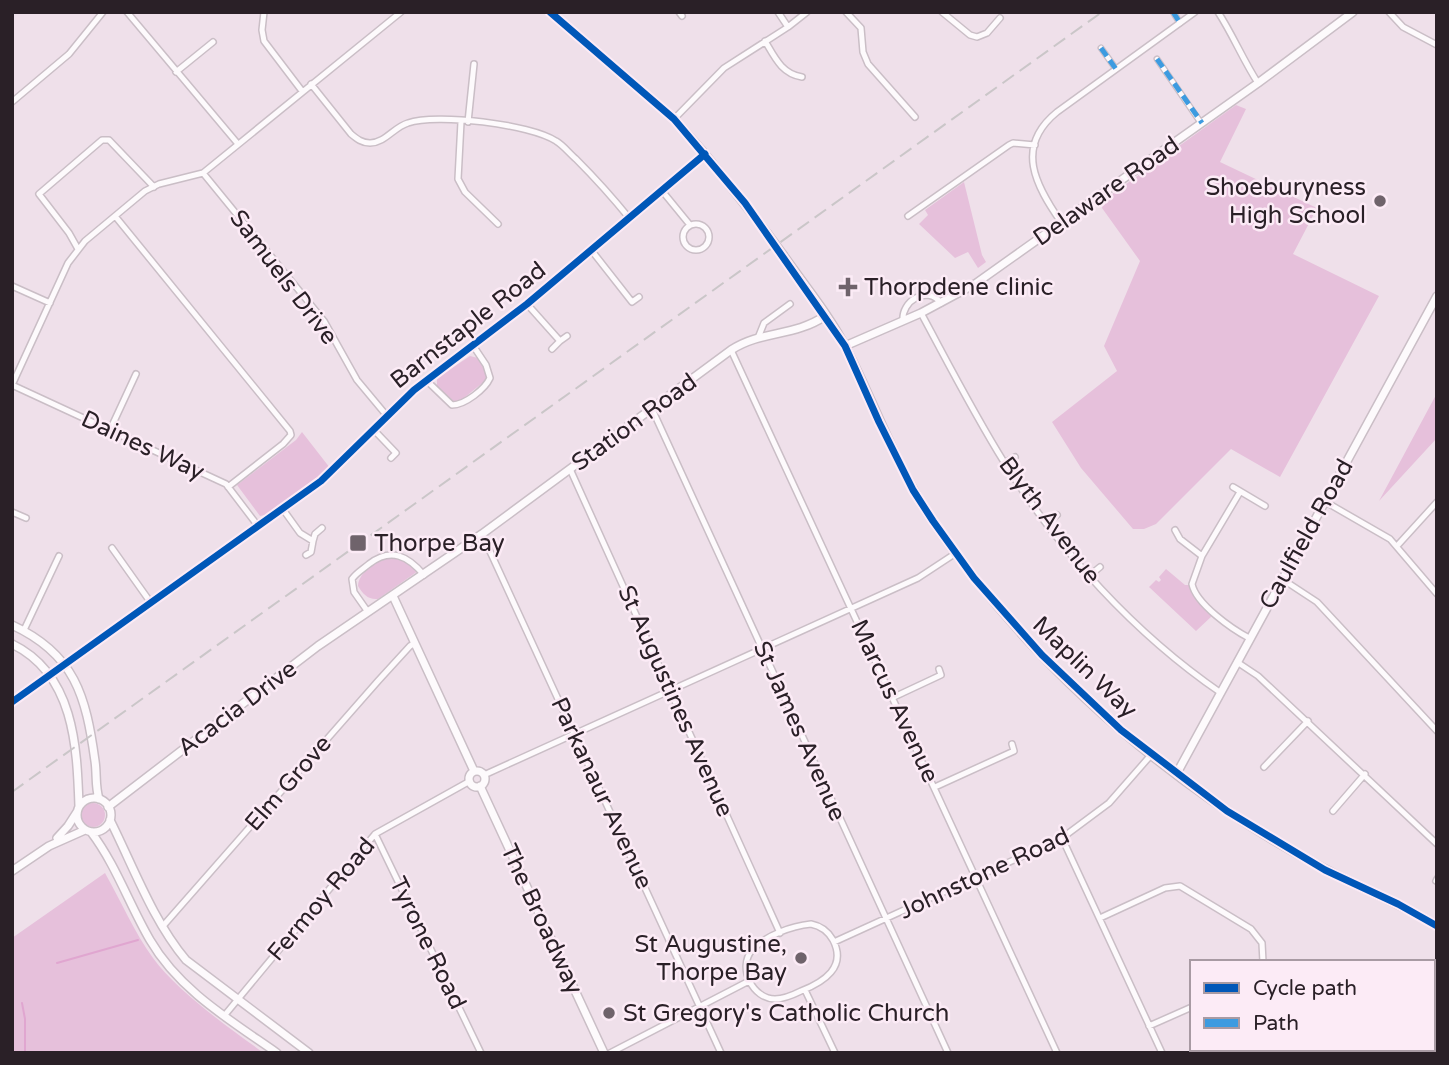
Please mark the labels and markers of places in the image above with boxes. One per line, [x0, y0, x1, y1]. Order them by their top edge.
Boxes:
place label: Shoeburyness High School [1206, 173, 1366, 230]
marker: Shoeburyness High School [1372, 193, 1388, 209]
place label: Thorpdene clinic [864, 273, 1053, 302]
marker: Thorpdene clinic [838, 277, 858, 297]
place label: Thorpe Bay [374, 529, 505, 558]
marker: Thorpe Bay [348, 533, 368, 553]
place label: St Augustine, Thorpe Bay [634, 930, 787, 987]
marker: St Augustine, Thorpe Bay [793, 950, 809, 966]
place label: St Gregory's Catholic Church [623, 999, 949, 1028]
marker: St Gregory's Catholic Church [601, 1005, 617, 1021]

